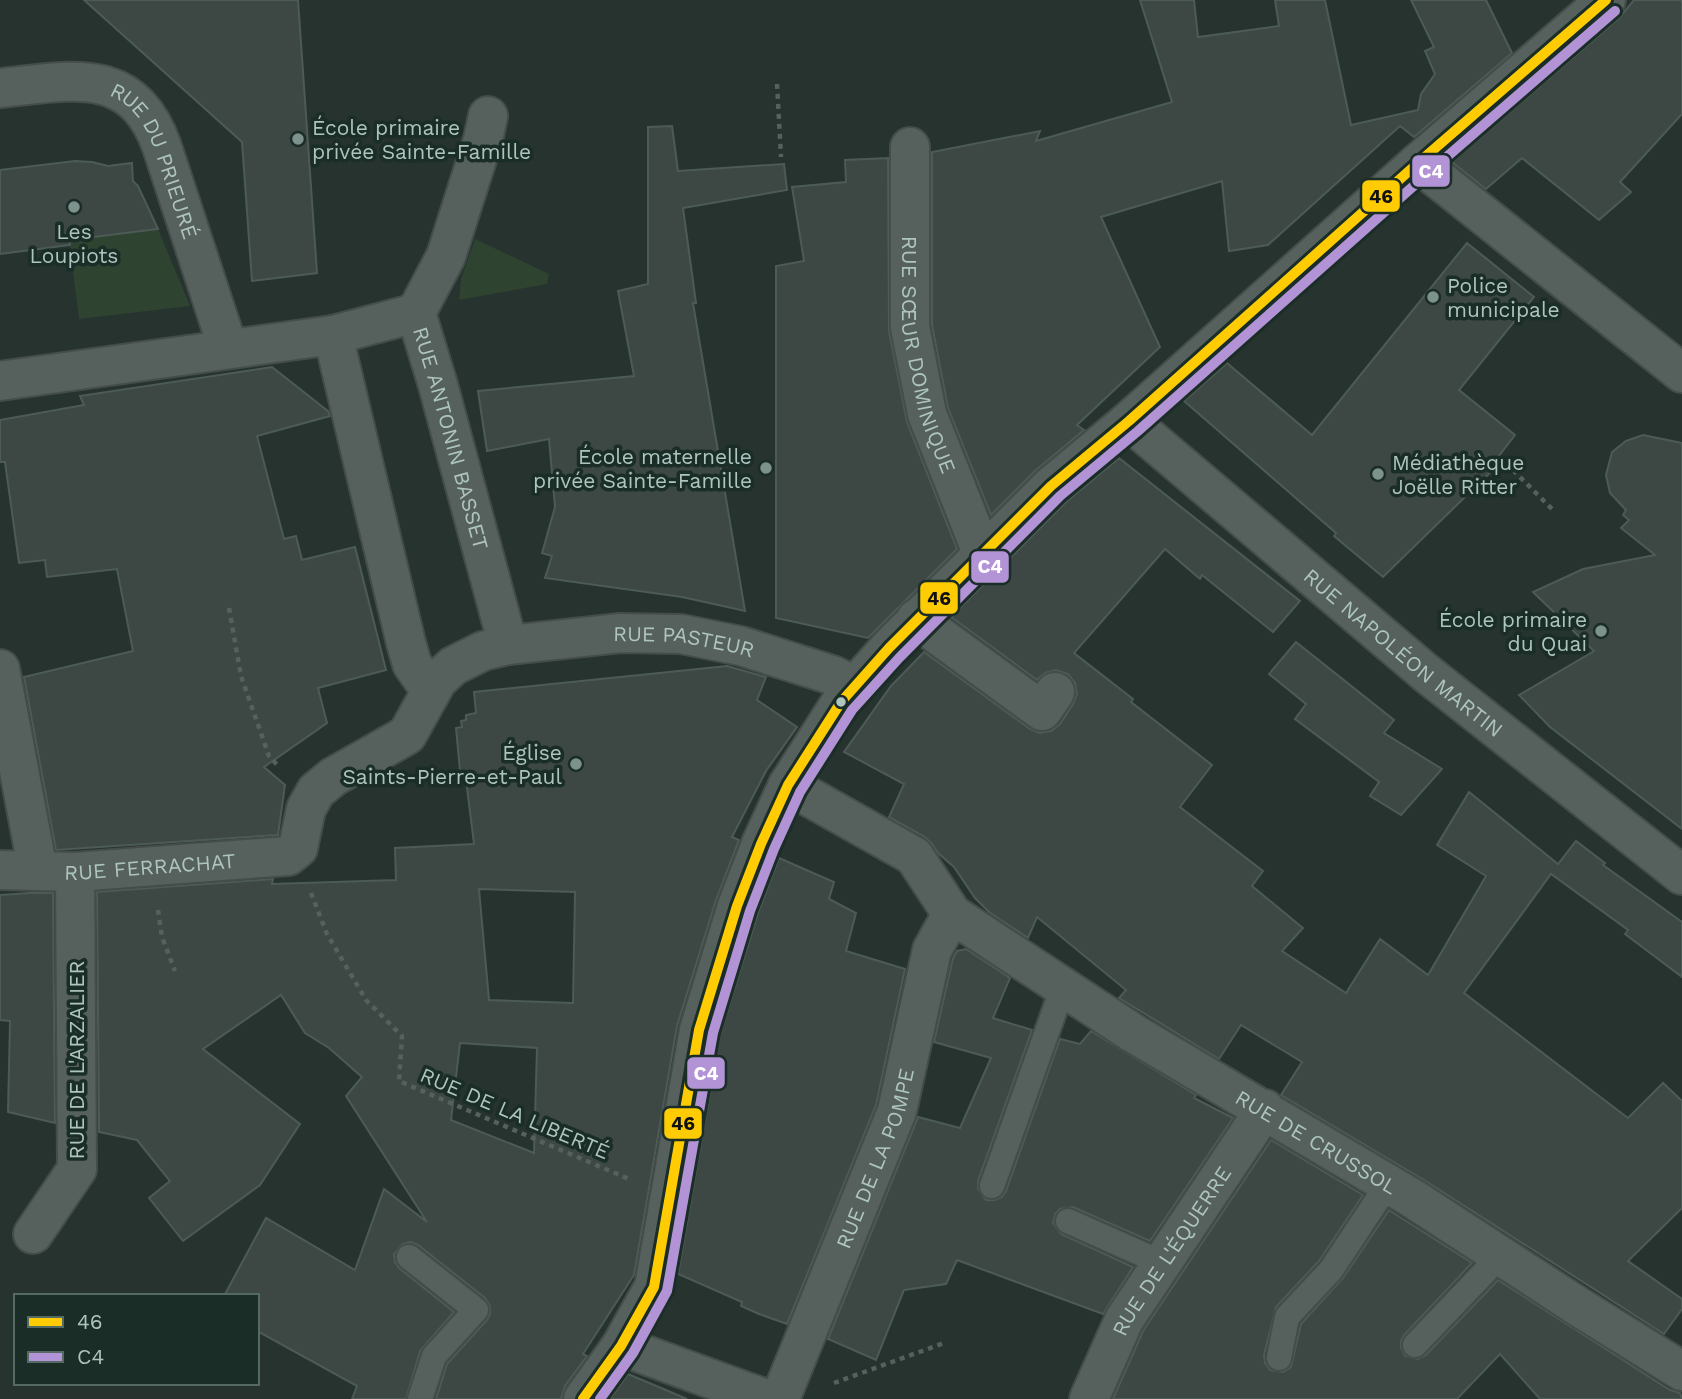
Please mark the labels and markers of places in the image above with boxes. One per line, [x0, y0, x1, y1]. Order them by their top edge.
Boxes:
place label: École primaire privée Sainte-Famille [312, 115, 531, 164]
marker: École primaire privée Sainte-Famille [290, 131, 306, 147]
marker: Les Loupiots [66, 199, 82, 215]
place label: Les Loupiots [30, 219, 118, 268]
place label: Police municipale [1447, 273, 1560, 322]
marker: Police municipale [1425, 289, 1441, 305]
place label: École maternelle privée Sainte-Famille [533, 444, 752, 493]
place label: Médiathèque Joëlle Ritter [1392, 450, 1524, 499]
marker: École maternelle privée Sainte-Famille [758, 460, 774, 476]
marker: Médiathèque Joëlle Ritter [1370, 466, 1386, 482]
place label: École primaire du Quai [1439, 607, 1587, 656]
marker: École primaire du Quai [1593, 623, 1609, 639]
unlabelled marker [834, 695, 848, 709]
place label: Église Saints-Pierre-et-Paul [343, 740, 563, 789]
marker: Église Saints-Pierre-et-Paul [568, 756, 584, 772]

